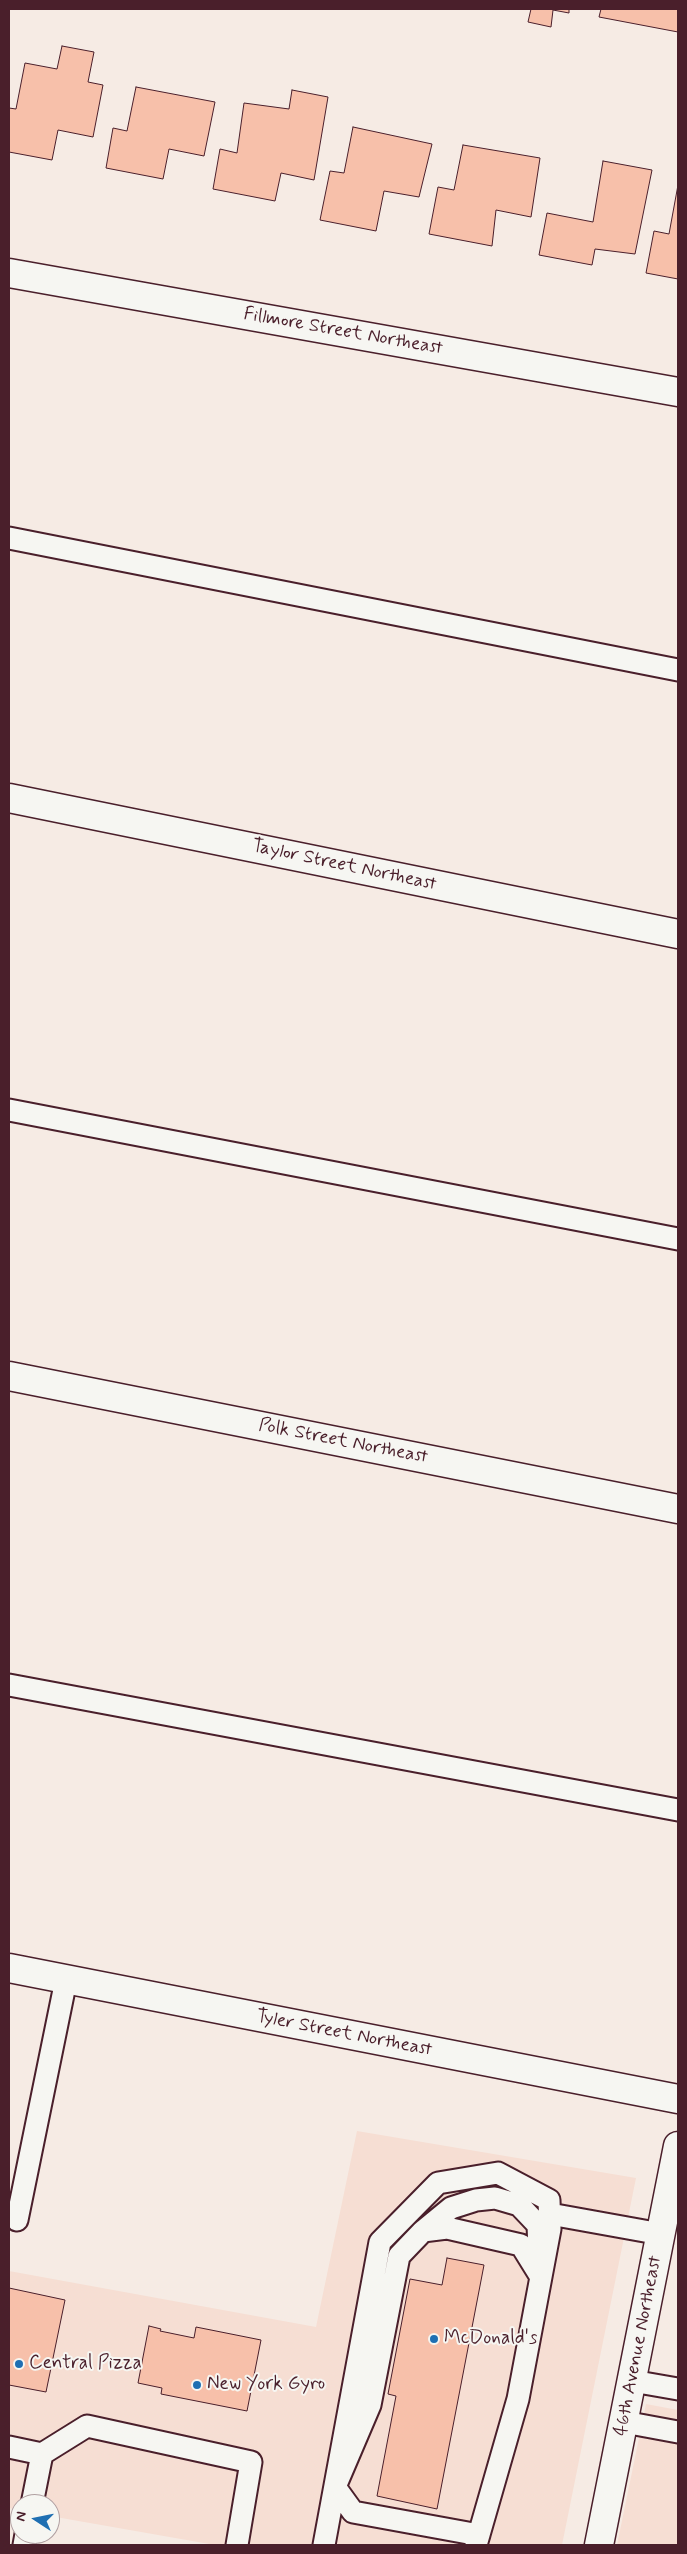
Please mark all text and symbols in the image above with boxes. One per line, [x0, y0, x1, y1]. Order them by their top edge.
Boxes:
street label: Fillmore Street Northeast [242, 303, 444, 361]
street label: Taylor Street Northeast [250, 835, 438, 897]
street label: Polk Street Northeast [257, 1414, 429, 1470]
street label: Tyler Street Northeast [254, 2006, 434, 2062]
street label: 46th Avenue Northeast [610, 2254, 668, 2438]
place label: McDonald's [444, 2328, 537, 2350]
marker: McDonald's [428, 2333, 440, 2345]
place label: Central Pizza [29, 2353, 142, 2375]
marker: Central Pizza [13, 2358, 25, 2370]
place label: New York Gyro [207, 2374, 325, 2396]
marker: New York Gyro [191, 2379, 203, 2391]
north arrow [10, 2494, 60, 2544]
text: N [12, 2510, 31, 2523]

